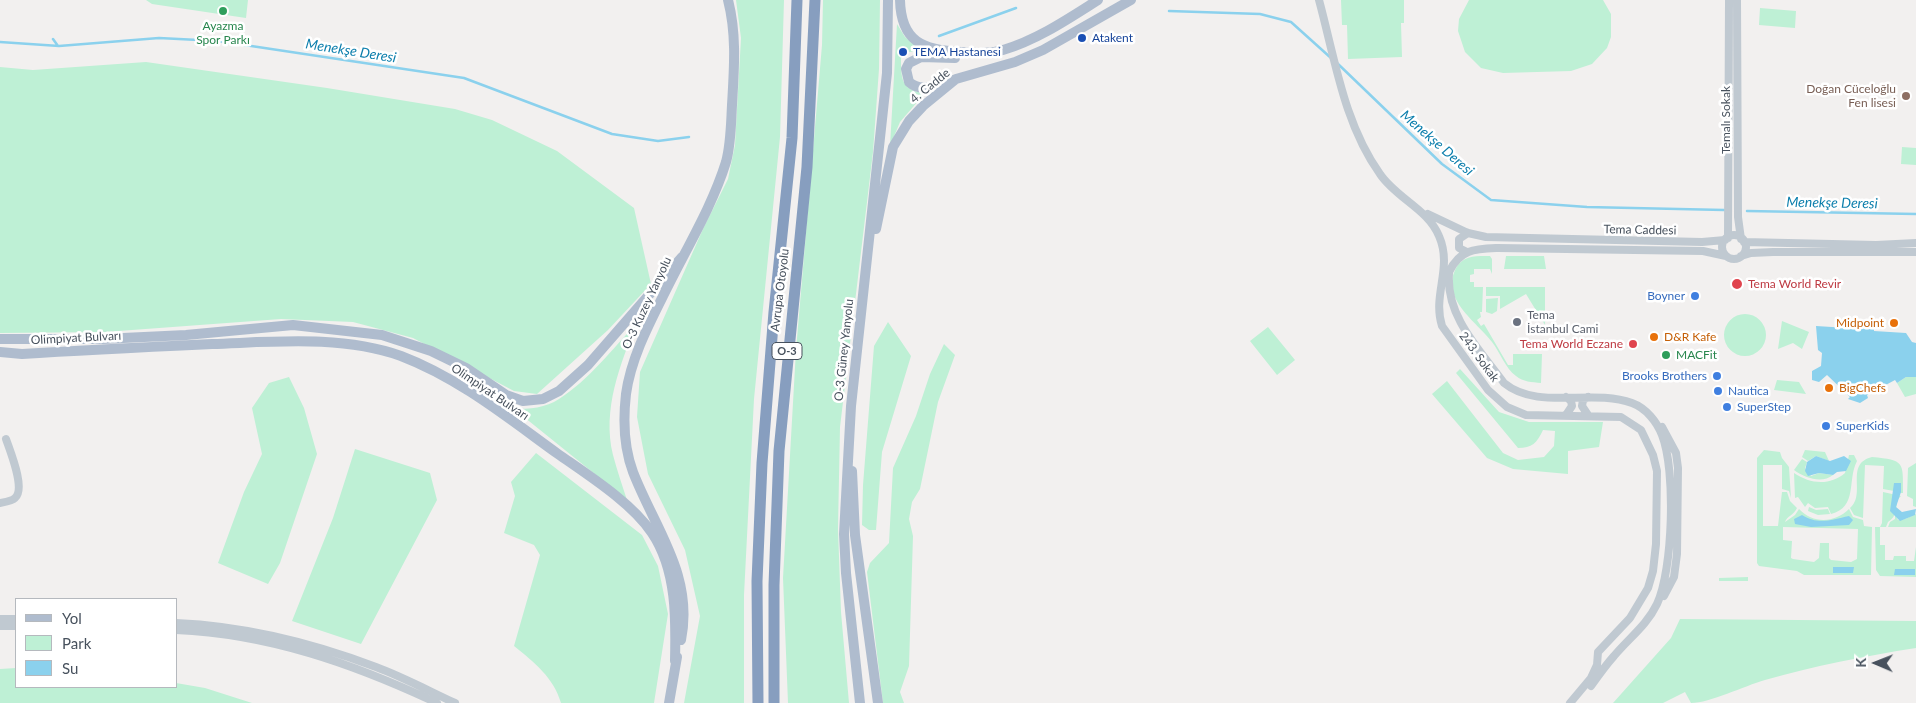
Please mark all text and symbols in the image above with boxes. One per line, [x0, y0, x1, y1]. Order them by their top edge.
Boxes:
marker: Ayazma Spor Parkı [217, 5, 229, 17]
place label: Ayazma Spor Parkı [196, 19, 250, 47]
place label: Atakent [1092, 31, 1133, 45]
marker: Atakent [1076, 32, 1088, 44]
water label: Menekşe Deresi [304, 36, 398, 66]
place label: TEMA Hastanesi [913, 45, 1001, 59]
marker: TEMA Hastanesi [897, 46, 909, 58]
street label: 4. Cadde [907, 66, 953, 106]
place label: Doğan Cüceloğlu Fen lisesi [1806, 82, 1896, 110]
street label: Temalı Sokak [1719, 86, 1733, 154]
marker: Doğan Cüceloğlu Fen lisesi [1900, 90, 1912, 102]
water label: Menekşe Deresi [1397, 107, 1477, 179]
water label: Menekşe Deresi [1786, 194, 1878, 212]
street label: Tema Caddesi [1604, 222, 1676, 238]
street label: Avrupa Otoyolu [768, 248, 792, 332]
street label: O-3 Kuzey Yanyolu [619, 255, 675, 351]
marker: Tema World Revir [1730, 277, 1744, 291]
place label: Tema World Revir [1748, 277, 1841, 291]
place label: Boyner [1647, 289, 1685, 303]
marker: Boyner [1689, 290, 1701, 302]
street label: O-3 Güney Yanyolu [831, 298, 857, 402]
place label: Tema İstanbul Cami [1527, 308, 1598, 336]
marker: Tema İstanbul Cami [1511, 316, 1523, 328]
place label: Midpoint [1836, 316, 1884, 330]
marker: Midpoint [1888, 317, 1900, 329]
street label: Olimpiyat Bulvarı [30, 328, 122, 348]
street label: 243. Sokak [1456, 329, 1502, 385]
place label: D&R Kafe [1664, 330, 1716, 344]
marker: D&R Kafe [1648, 331, 1660, 343]
place label: Tema World Eczane [1520, 337, 1623, 351]
marker: Tema World Eczane [1627, 338, 1639, 350]
road number: O-3 [772, 342, 802, 360]
place label: MACFit [1676, 348, 1717, 362]
marker: MACFit [1660, 349, 1672, 361]
street label: Olimpiyat Bulvarı [448, 361, 532, 423]
place label: Brooks Brothers [1622, 369, 1707, 383]
marker: Brooks Brothers [1711, 370, 1723, 382]
place label: BigChefs [1839, 381, 1886, 395]
marker: BigChefs [1823, 382, 1835, 394]
place label: Nautica [1728, 384, 1769, 398]
marker: Nautica [1712, 385, 1724, 397]
place label: SuperStep [1737, 400, 1791, 414]
marker: SuperStep [1721, 401, 1733, 413]
place label: SuperKids [1836, 419, 1889, 433]
marker: SuperKids [1820, 420, 1832, 432]
legend [15, 598, 178, 688]
text: Yol [62, 609, 82, 627]
text: Park [62, 634, 91, 652]
north arrow [1851, 638, 1901, 688]
text: K [1852, 658, 1869, 668]
text: Su [62, 659, 78, 677]

